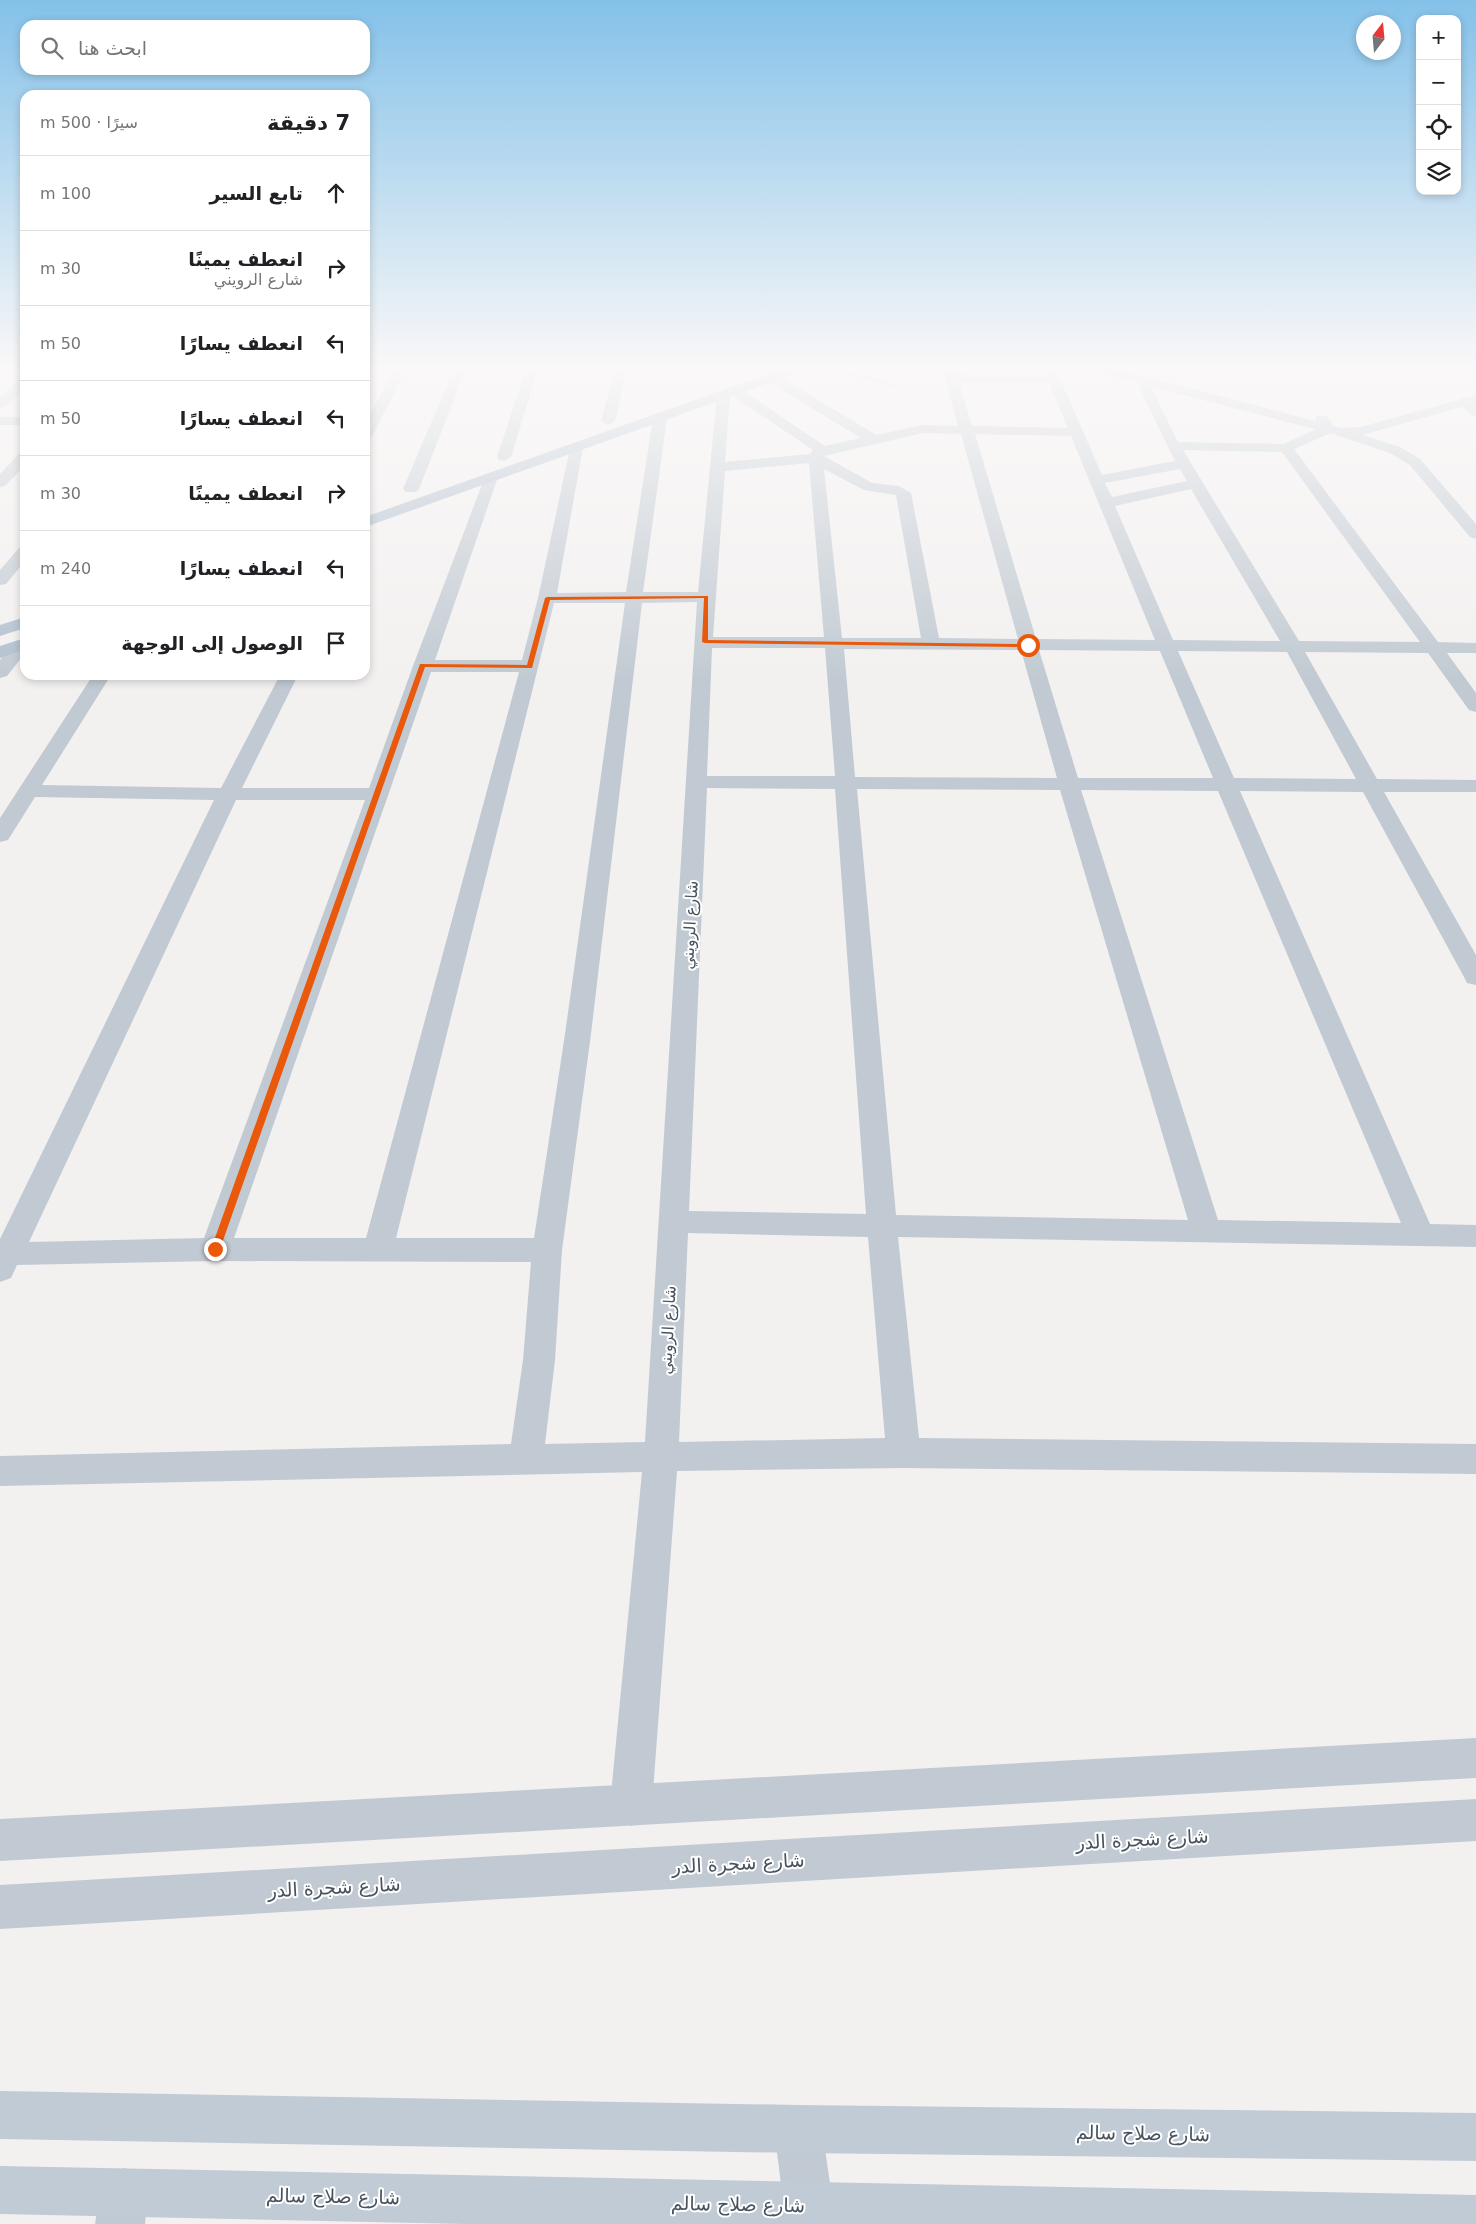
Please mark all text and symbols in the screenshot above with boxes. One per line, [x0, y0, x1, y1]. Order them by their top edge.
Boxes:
north arrow [1356, 15, 1401, 60]
map controls [1416, 15, 1461, 195]
button: + [1416, 15, 1461, 60]
search box [20, 20, 370, 75]
icon: search [38, 34, 66, 62]
text: ابحث هنا [78, 37, 147, 59]
button: − [1416, 60, 1461, 105]
button: locate [1416, 105, 1461, 150]
text: 7 دقيقة [267, 111, 350, 135]
text: سيرًا · 500 m [40, 113, 138, 132]
button: layers [1416, 150, 1461, 195]
icon: ahead [322, 179, 350, 207]
text: تابع السير [209, 182, 303, 204]
text: 100 m [40, 184, 91, 203]
text: انعطف يمينًا [188, 248, 303, 270]
icon: right [322, 254, 350, 282]
text: 30 m [40, 259, 81, 278]
text: شارع الرويني [214, 270, 303, 289]
icon: left [322, 329, 350, 357]
text: انعطف يسارًا [180, 332, 303, 354]
text: 50 m [40, 334, 81, 353]
icon: left [322, 404, 350, 432]
text: انعطف يسارًا [180, 407, 303, 429]
text: 50 m [40, 409, 81, 428]
icon: right [322, 479, 350, 507]
text: انعطف يمينًا [188, 482, 303, 504]
text: 30 m [40, 484, 81, 503]
icon: left [322, 554, 350, 582]
text: انعطف يسارًا [180, 557, 303, 579]
text: 240 m [40, 559, 91, 578]
icon: arrive [322, 629, 350, 657]
text: الوصول إلى الوجهة [121, 632, 303, 654]
route start [1017, 634, 1040, 657]
street label: شارع الرويني [678, 880, 703, 970]
route end [204, 1238, 227, 1261]
street label: شارع الرويني [656, 1285, 681, 1375]
street label: شارع شجرة الدر [1074, 1825, 1209, 1855]
street label: شارع شجرة الدر [670, 1849, 805, 1879]
street label: شارع شجرة الدر [266, 1873, 401, 1903]
street label: شارع صلاح سالم [1076, 2121, 1210, 2146]
street label: شارع صلاح سالم [266, 2184, 400, 2209]
street label: شارع صلاح سالم [671, 2192, 805, 2217]

